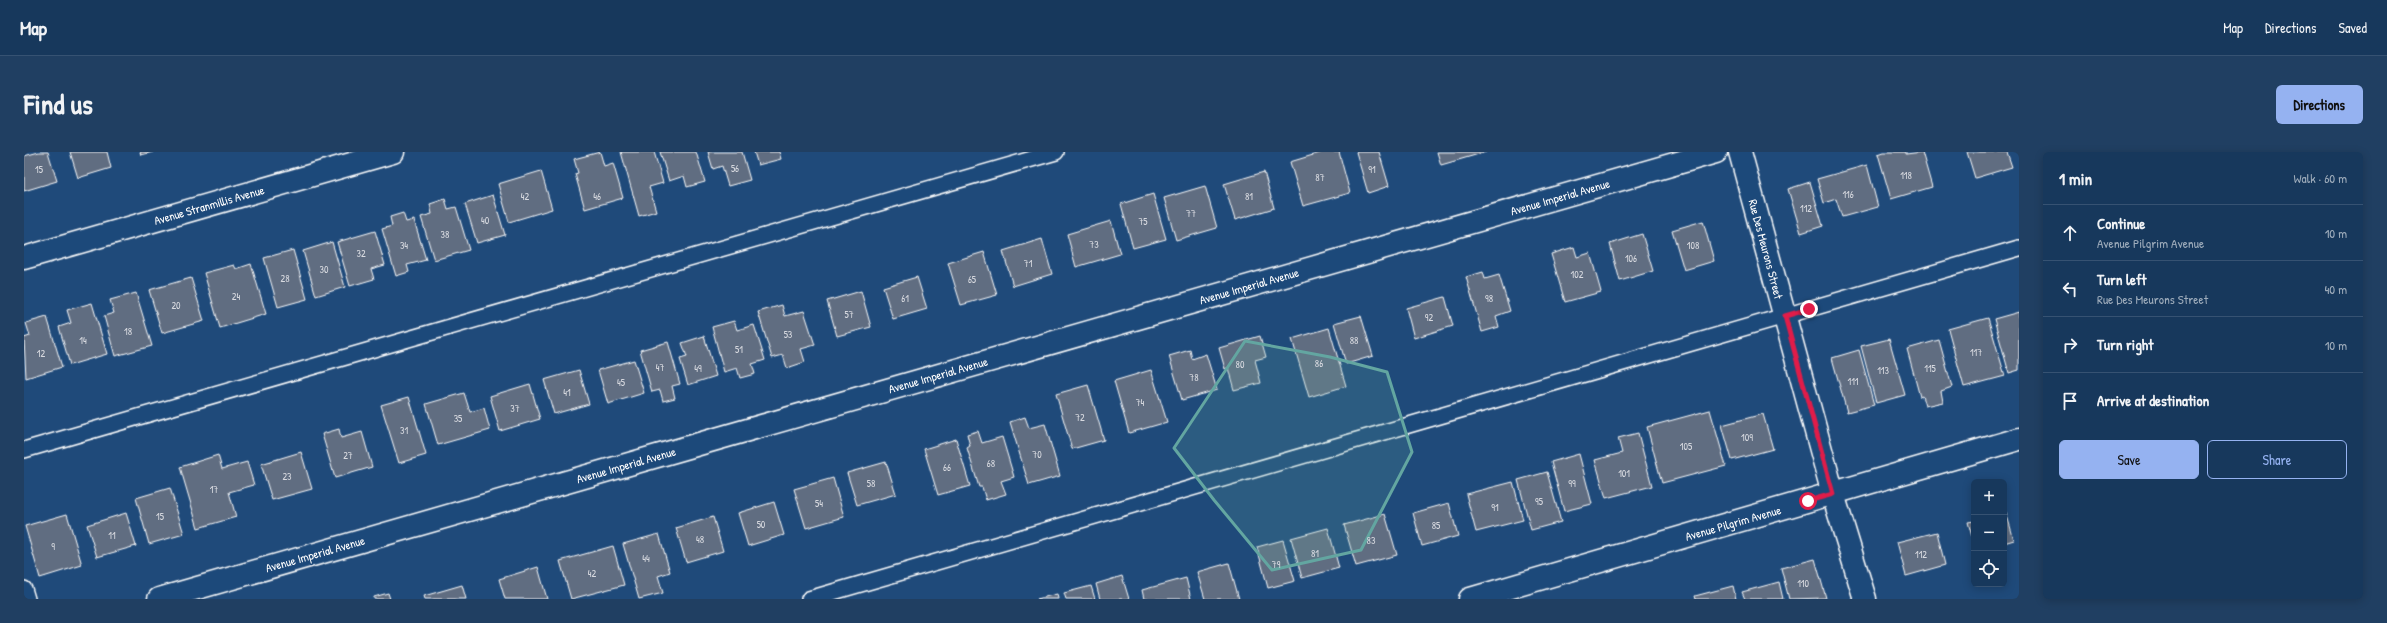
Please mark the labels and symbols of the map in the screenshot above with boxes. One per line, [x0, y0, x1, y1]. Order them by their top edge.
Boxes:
house number: 56 [731, 162, 739, 175]
house number: 15 [35, 163, 44, 176]
house number: 91 [1368, 163, 1376, 176]
house number: 118 [1900, 169, 1912, 182]
house number: 87 [1315, 171, 1325, 184]
street label: Avenue Imperial Avenue [1508, 175, 1612, 219]
street label: Avenue Stranmillis Avenue [152, 181, 266, 229]
house number: 116 [1842, 188, 1854, 201]
house number: 42 [521, 190, 530, 203]
house number: 46 [593, 190, 601, 203]
house number: 81 [1245, 190, 1253, 203]
street label: Rue Des Meurons Street [1745, 197, 1788, 302]
house number: 112 [1800, 202, 1812, 215]
house number: 77 [1186, 207, 1196, 220]
house number: 40 [481, 214, 490, 227]
house number: 75 [1138, 215, 1148, 228]
house number: 38 [441, 228, 449, 241]
house number: 73 [1089, 238, 1099, 251]
house number: 34 [400, 239, 408, 252]
house number: 108 [1687, 239, 1699, 252]
house number: 32 [356, 247, 366, 260]
house number: 106 [1625, 252, 1637, 265]
house number: 71 [1024, 257, 1033, 270]
house number: 30 [320, 263, 329, 276]
street label: Avenue Imperial Avenue [1197, 264, 1301, 308]
house number: 102 [1571, 268, 1584, 281]
house number: 28 [280, 272, 290, 285]
house number: 65 [968, 273, 977, 286]
house number: 24 [232, 290, 240, 303]
house number: 61 [901, 292, 909, 305]
house number: 98 [1485, 292, 1493, 305]
house number: 20 [171, 299, 181, 312]
route end [1800, 300, 1818, 318]
house number: 57 [844, 308, 854, 321]
house number: 92 [1425, 311, 1433, 324]
house number: 18 [124, 325, 132, 338]
house number: 53 [784, 328, 793, 341]
house number: 14 [79, 334, 87, 347]
house number: 88 [1350, 334, 1358, 347]
house number: 51 [735, 343, 743, 356]
house number: 117 [1970, 346, 1982, 359]
house number: 12 [37, 347, 45, 360]
street label: Avenue Imperial Avenue [886, 353, 990, 397]
house number: 86 [1315, 357, 1323, 370]
house number: 80 [1236, 358, 1245, 371]
house number: 47 [656, 361, 664, 374]
house number: 49 [694, 362, 702, 375]
house number: 115 [1924, 362, 1937, 375]
house number: 113 [1877, 364, 1889, 377]
house number: 78 [1189, 371, 1199, 384]
house number: 111 [1848, 375, 1859, 388]
house number: 45 [617, 376, 626, 389]
house number: 41 [563, 386, 571, 399]
house number: 74 [1136, 396, 1145, 409]
house number: 37 [510, 402, 520, 415]
house number: 72 [1075, 411, 1085, 424]
house number: 35 [454, 412, 463, 425]
house number: 31 [400, 424, 408, 437]
house number: 109 [1741, 431, 1753, 444]
house number: 105 [1680, 440, 1693, 453]
street label: Avenue Imperial Avenue [574, 443, 678, 487]
house number: 70 [1032, 448, 1042, 461]
house number: 27 [343, 449, 353, 462]
house number: 68 [987, 457, 995, 470]
house number: 66 [943, 461, 951, 474]
house number: 101 [1618, 467, 1630, 480]
house number: 23 [282, 470, 292, 483]
house number: 58 [867, 477, 875, 490]
house number: 99 [1568, 477, 1576, 490]
house number: 17 [210, 483, 218, 496]
route start [1799, 492, 1817, 510]
house number: 95 [1535, 495, 1544, 508]
house number: 54 [815, 497, 823, 510]
house number: 91 [1491, 501, 1499, 514]
street label: Avenue Pilgrim Avenue [1683, 501, 1783, 545]
house number: 15 [156, 510, 165, 523]
house number: 50 [757, 518, 766, 531]
house number: 85 [1432, 519, 1441, 532]
house number: 11 [108, 529, 116, 542]
street label: Avenue Imperial Avenue [263, 532, 367, 576]
house number: 48 [696, 533, 704, 546]
house number: 83 [1367, 534, 1376, 547]
house number: 9 [51, 540, 55, 553]
house number: 81 [1311, 547, 1319, 560]
house number: 112 [1915, 548, 1927, 561]
house number: 44 [642, 552, 650, 565]
house number: 79 [1272, 558, 1281, 571]
house number: 42 [588, 567, 597, 580]
house number: 110 [1797, 577, 1809, 590]

